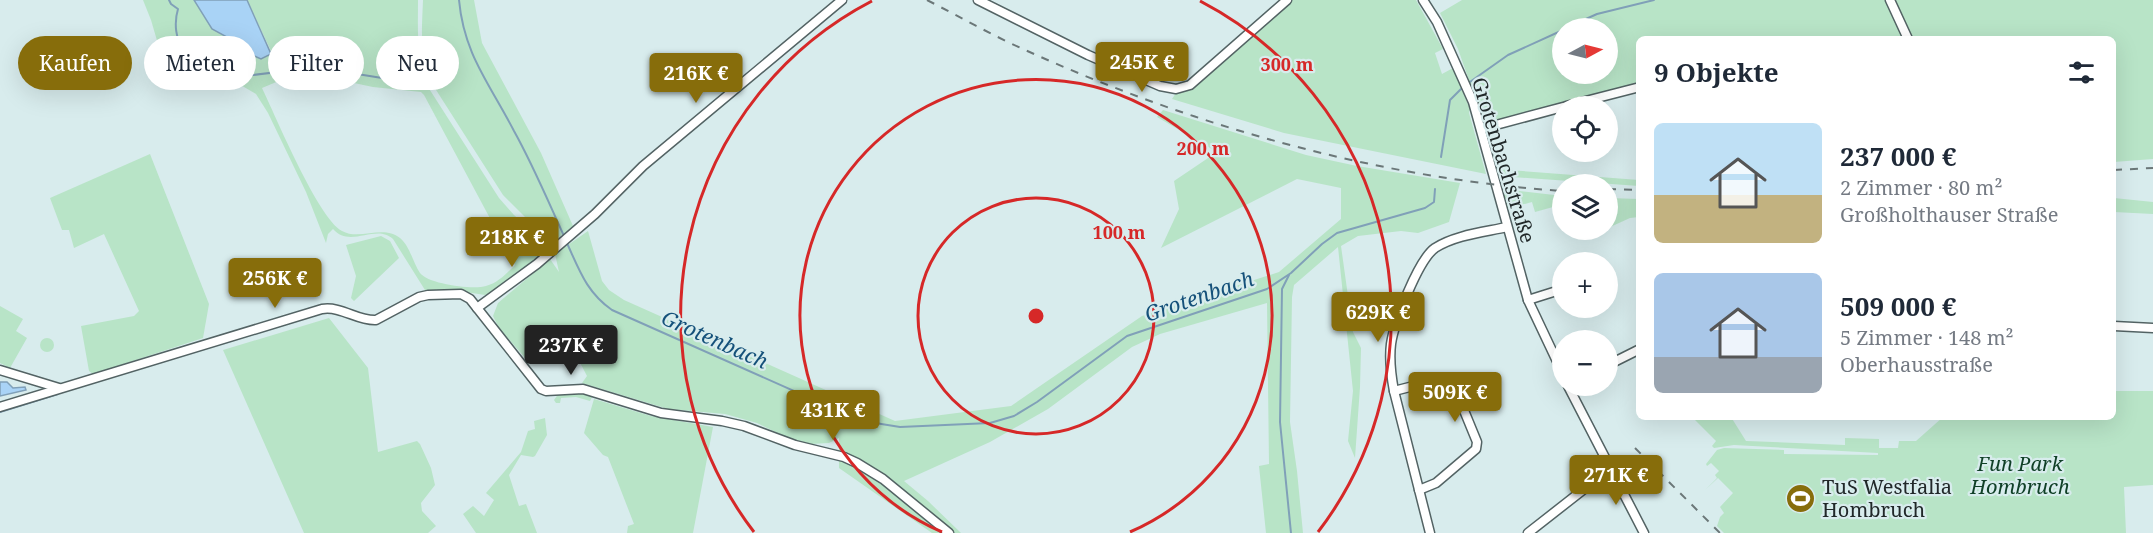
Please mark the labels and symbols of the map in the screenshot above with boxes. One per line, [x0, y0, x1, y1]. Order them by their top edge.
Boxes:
north arrow [1552, 18, 1618, 84]
pin: 245K € [1093, 42, 1191, 93]
text: 300 m [1261, 52, 1314, 76]
pin: 216K € [647, 53, 745, 104]
street label: Grotenbachstraße [1466, 74, 1542, 246]
text: 200 m [1177, 136, 1230, 160]
pin: 218K € [463, 217, 561, 268]
text: 100 m [1093, 220, 1146, 244]
pin: 256K € [226, 258, 324, 309]
water label: Grotenbach [1141, 264, 1258, 328]
pin: 629K € [1329, 292, 1427, 343]
water label: Grotenbach [657, 303, 773, 375]
centre of rings [1026, 306, 1046, 326]
pin: 237K € [522, 325, 620, 376]
pin: 509K € [1406, 372, 1504, 423]
pin: 431K € [784, 390, 882, 441]
park label: Fun Park Hombruch [1969, 450, 2070, 500]
pin: 271K € [1567, 455, 1665, 506]
place label: TuS Westfalia Hombruch [1822, 473, 1952, 523]
sports icon: TuS Westfalia Hombruch [1785, 482, 1817, 514]

